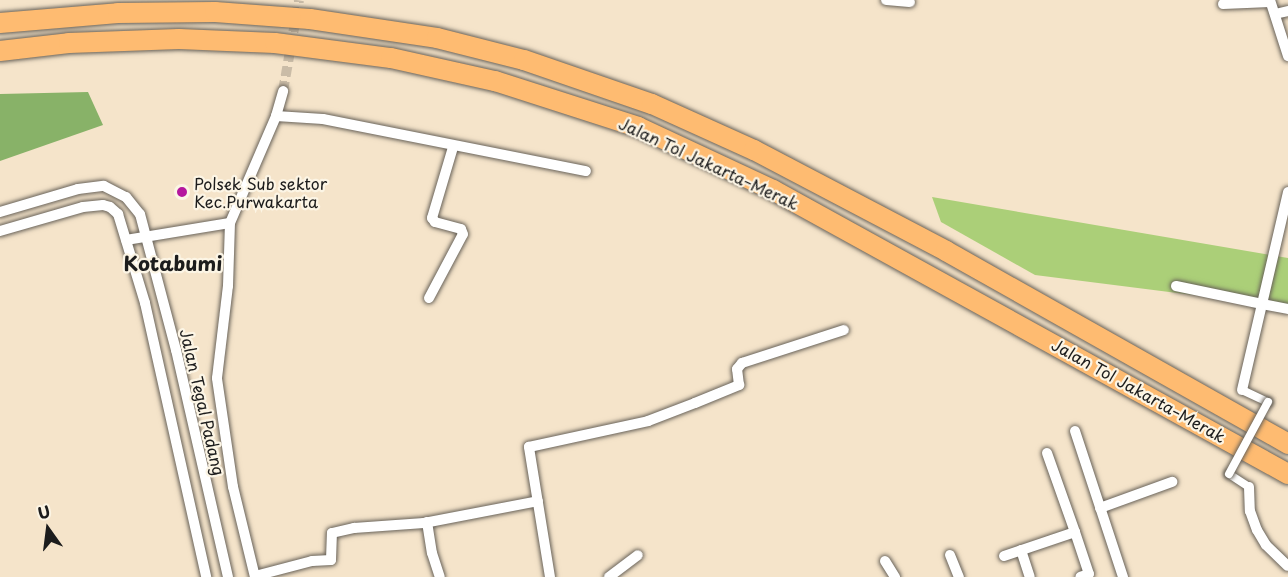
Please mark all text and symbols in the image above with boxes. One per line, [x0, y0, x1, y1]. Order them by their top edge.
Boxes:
street label: Jalan Tol Jakarta–Merak [616, 113, 802, 213]
place label: Polsek Sub sektor Kec.Purwakarta [194, 173, 328, 211]
marker: Polsek Sub sektor Kec.Purwakarta [175, 185, 189, 199]
district label: Kotabumi [124, 251, 222, 275]
street label: Jalan Tegal Padang [177, 326, 229, 478]
street label: Jalan Tol Jakarta–Merak [1048, 334, 1230, 446]
text: U [35, 498, 52, 525]
north arrow [18, 499, 78, 559]

